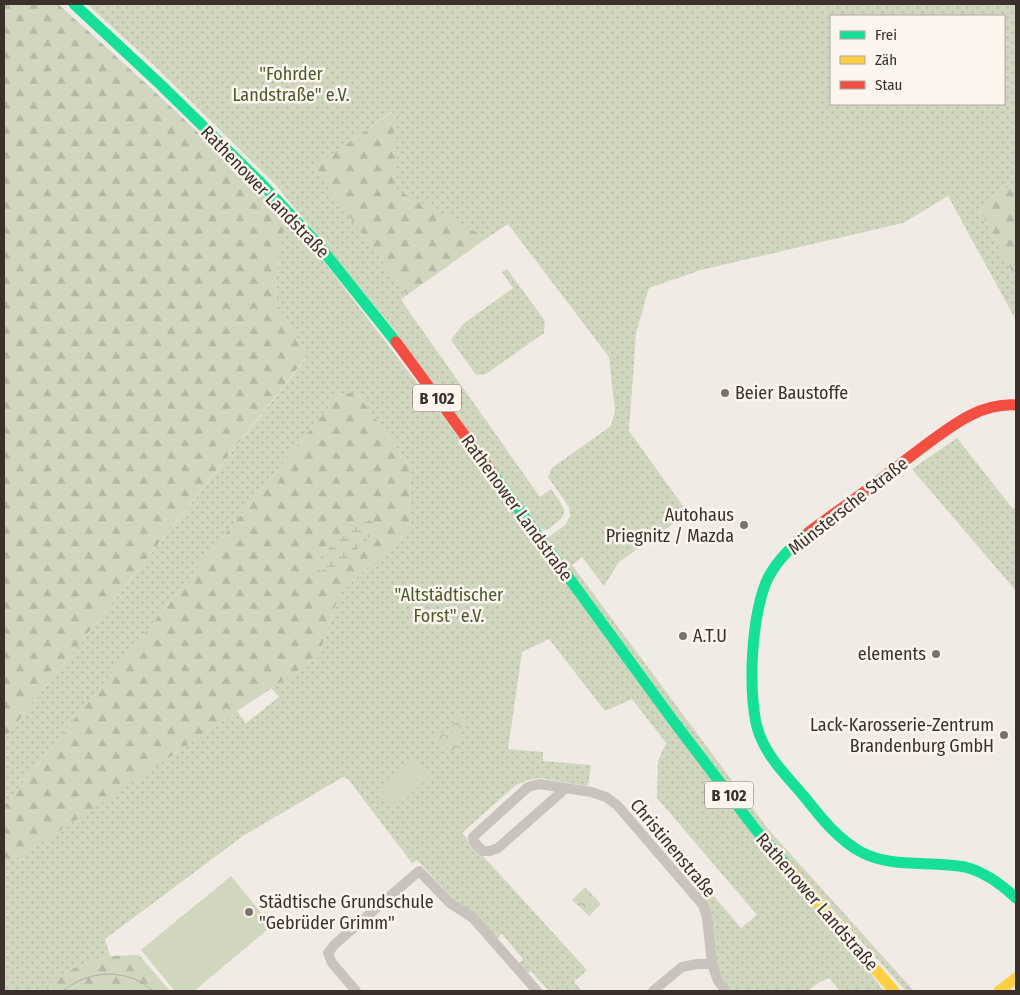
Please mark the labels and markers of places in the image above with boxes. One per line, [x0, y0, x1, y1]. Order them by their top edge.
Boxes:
place label: Beier Baustoffe [735, 382, 848, 404]
marker: Beier Baustoffe [719, 387, 731, 399]
place label: Autohaus Priegnitz / Mazda [606, 504, 734, 547]
marker: Autohaus Priegnitz / Mazda [738, 519, 750, 531]
place label: A.T.U [693, 625, 727, 647]
marker: A.T.U [677, 630, 689, 642]
place label: elements [858, 643, 926, 665]
marker: elements [930, 648, 942, 660]
place label: Lack-Karosserie-Zentrum Brandenburg GmbH [810, 714, 994, 757]
marker: Lack-Karosserie-Zentrum Brandenburg GmbH [998, 729, 1010, 741]
place label: Städtische Grundschule "Gebrüder Grimm" [259, 891, 434, 934]
marker: Städtische Grundschule "Gebrüder Grimm" [243, 906, 255, 918]

